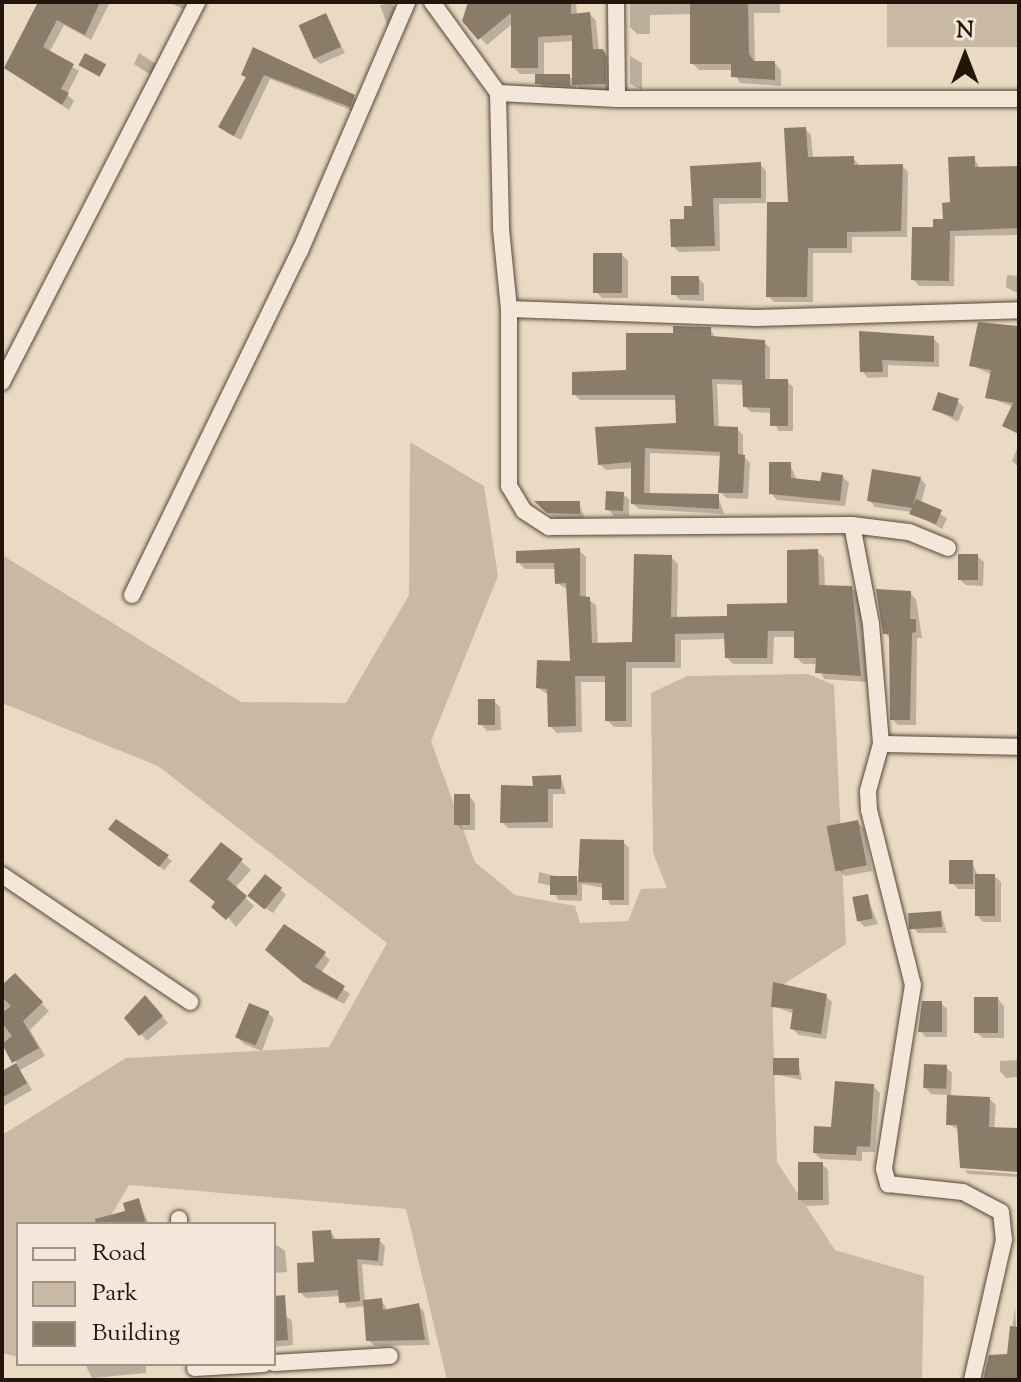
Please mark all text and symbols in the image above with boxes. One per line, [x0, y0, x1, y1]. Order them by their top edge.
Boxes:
north arrow [925, 16, 1005, 96]
text: N [956, 16, 974, 48]
legend [16, 1222, 276, 1366]
text: Road [92, 1237, 146, 1271]
text: Park [92, 1277, 138, 1311]
text: Building [92, 1317, 180, 1351]

